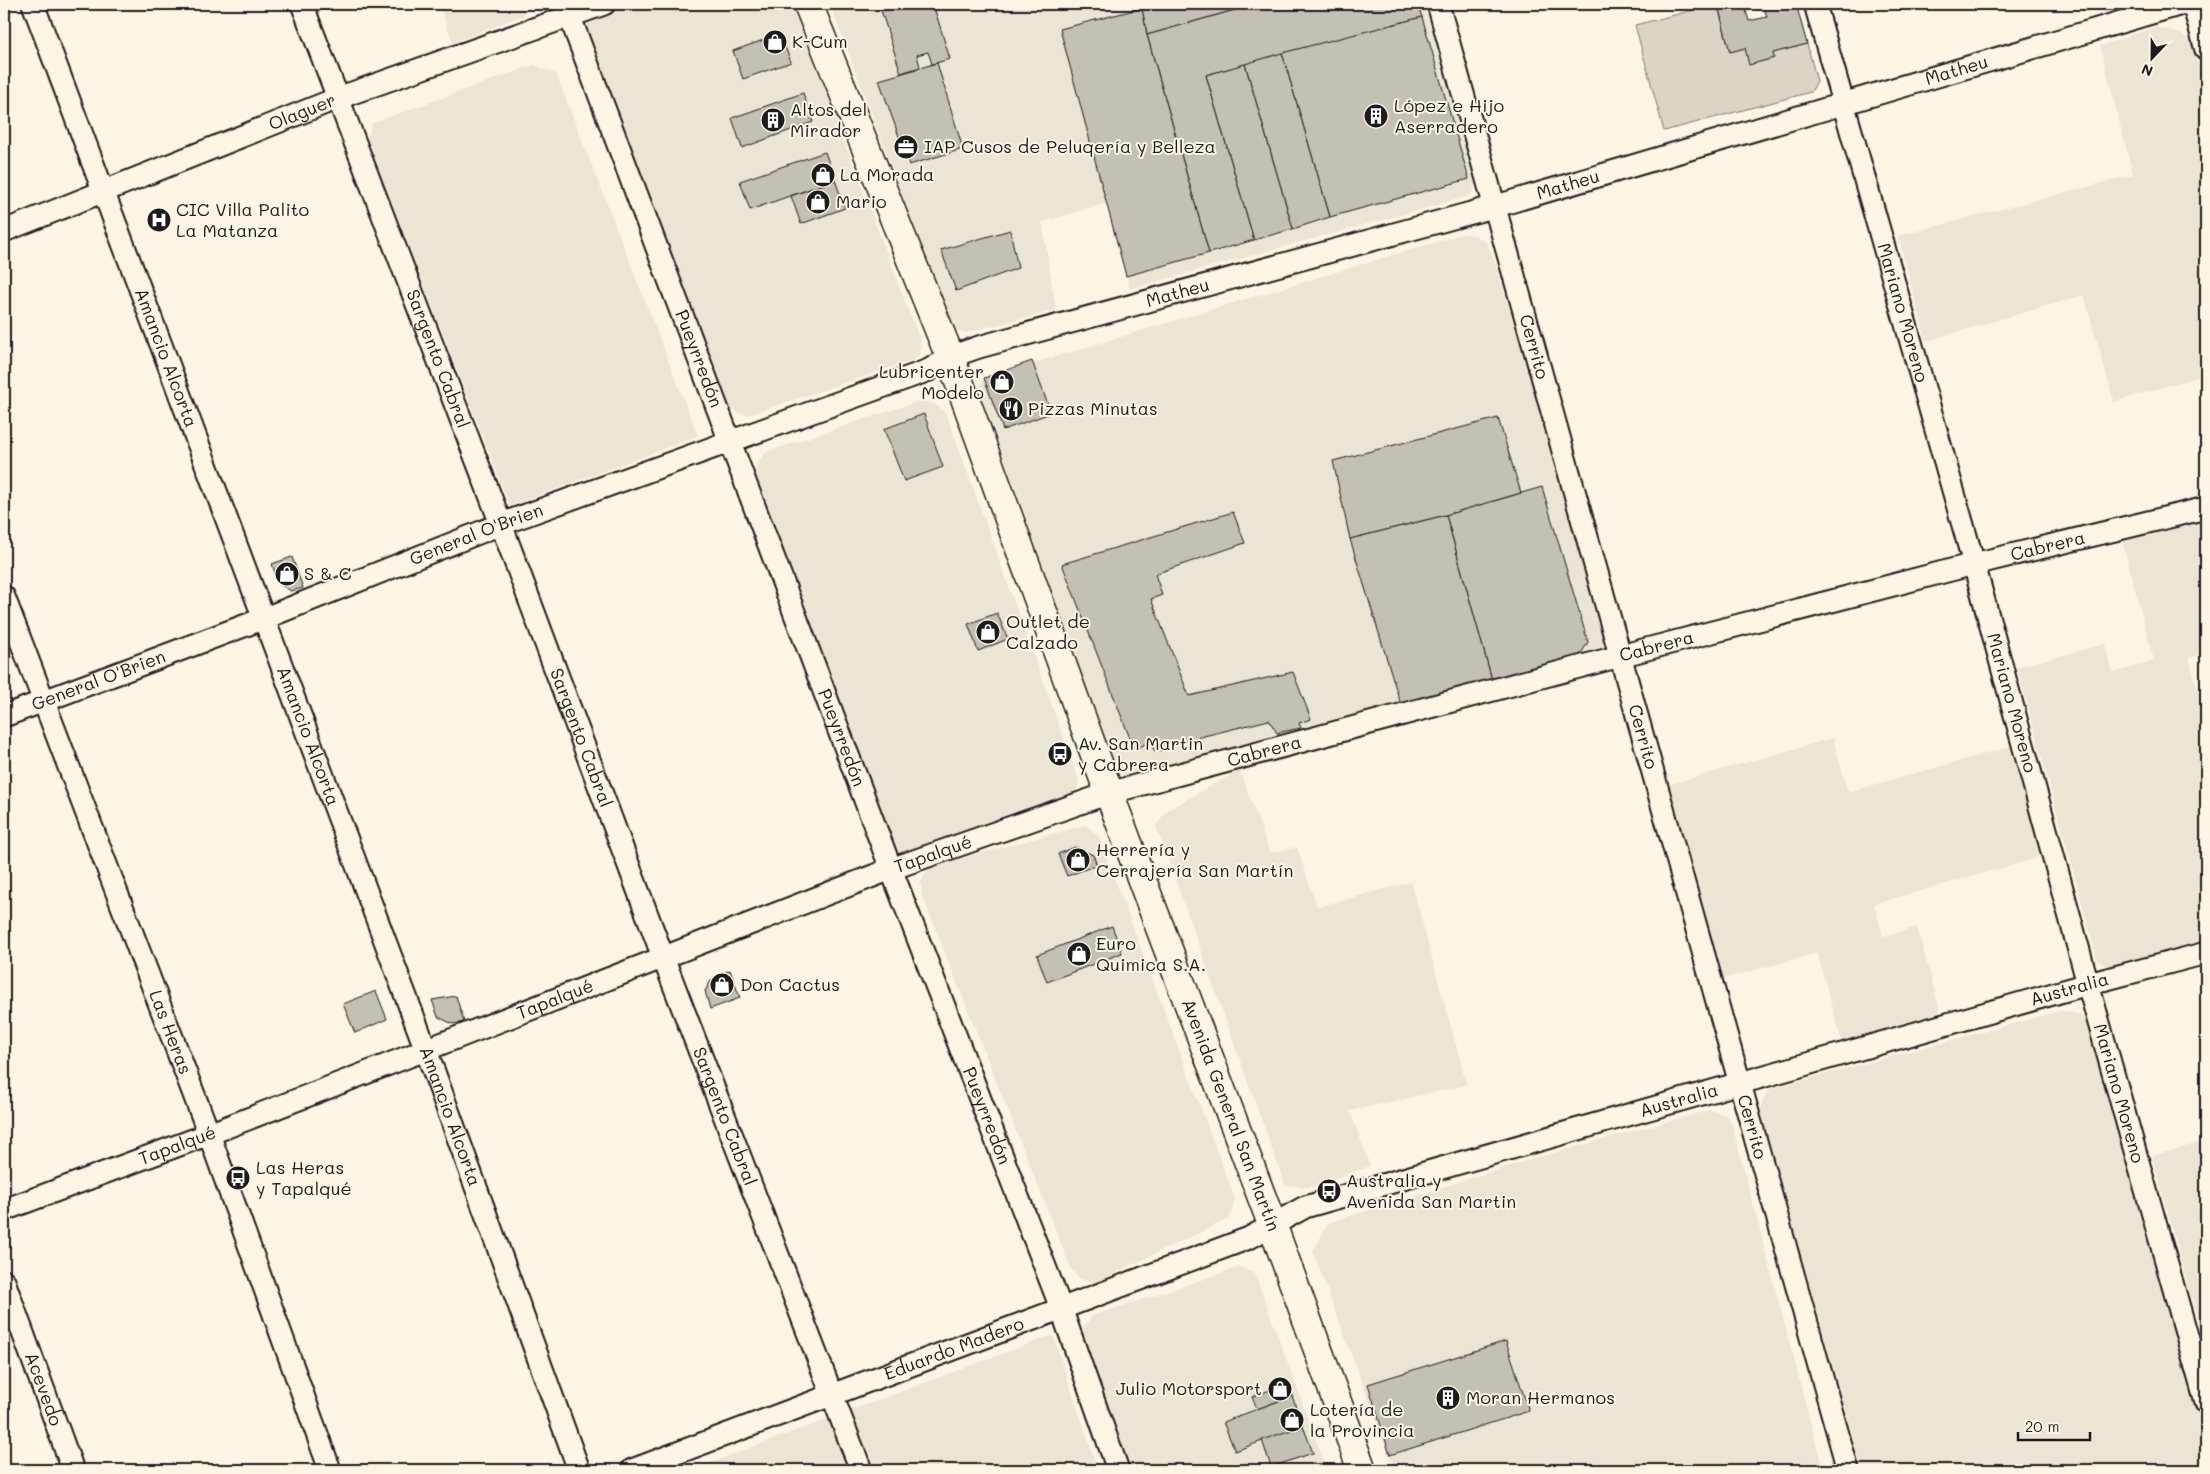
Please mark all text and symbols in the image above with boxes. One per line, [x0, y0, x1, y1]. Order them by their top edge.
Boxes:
shop icon: K-Cum [762, 29, 788, 55]
place label: K-Cum [792, 29, 848, 53]
north arrow [2128, 32, 2178, 82]
street label: Matheu [1922, 49, 1991, 90]
text: N [2138, 60, 2155, 81]
street label: Olaguer [265, 87, 339, 136]
place label: López e Hijo Aserradero [1394, 93, 1504, 138]
place label: Altos del Mirador [790, 97, 867, 142]
building icon: López e Hijo Aserradero [1363, 103, 1389, 129]
building icon: Altos del Mirador [760, 107, 786, 133]
office icon: IAP Cusos de Peluqería y Belleza [893, 134, 919, 160]
place label: IAP Cusos de Peluqería y Belleza [924, 134, 1216, 158]
shop icon: La Morada [810, 162, 836, 188]
place label: La Morada [840, 162, 934, 186]
street label: Matheu [1533, 163, 1602, 205]
shop icon: Mario [805, 189, 831, 215]
place label: Mario [836, 189, 887, 213]
place label: CIC Villa Palito La Matanza [176, 197, 310, 242]
hospital icon: CIC Villa Palito La Matanza [146, 207, 172, 233]
street label: Mariano Moreno [1872, 240, 1935, 385]
street label: Matheu [1143, 272, 1212, 312]
street label: Amancio Alcorta [130, 284, 204, 431]
street label: Sargento Cabral [401, 286, 476, 431]
street label: Pueyrredón [670, 306, 729, 411]
street label: Cerrito [1514, 311, 1555, 382]
place label: Lubricenter Modelo [879, 359, 984, 404]
shop icon: Lubricenter Modelo [989, 369, 1015, 395]
restaurant icon: Pizzas Minutas [998, 396, 1024, 422]
place label: Pizzas Minutas [1028, 396, 1158, 420]
street label: General O'Brien [406, 497, 546, 570]
street label: Cabrera [2008, 525, 2087, 566]
shop icon: S & C [274, 561, 300, 587]
place label: S & C [304, 561, 352, 585]
place label: Outlet de Calzado [1006, 609, 1090, 654]
shop icon: Outlet de Calzado [975, 619, 1001, 645]
street label: Cabrera [1617, 624, 1696, 667]
street label: Mariano Moreno [1982, 630, 2043, 775]
street label: General O'Brien [28, 643, 169, 716]
street label: Amancio Alcorta [272, 663, 346, 809]
street label: Sargento Cabral [545, 664, 619, 810]
street label: Pueyrredón [813, 685, 872, 790]
street label: Cerrito [1623, 701, 1664, 772]
street label: Cabrera [1224, 729, 1304, 772]
place label: Av. San Martin y Cabrera [1078, 731, 1203, 776]
bus stop icon: Av. San Martin y Cabrera [1047, 741, 1073, 767]
street label: Tapalqué [891, 829, 975, 878]
place label: Herrería y Cerrajería San Martín [1096, 837, 1293, 882]
shop icon: Herrería y Cerrajería San Martín [1065, 847, 1091, 873]
place label: Euro Quimica S.A. [1096, 931, 1206, 976]
shop icon: Euro Quimica S.A. [1066, 941, 1092, 967]
street label: Australia [2027, 966, 2111, 1011]
shop icon: Don Cactus [709, 972, 735, 998]
place label: Don Cactus [740, 972, 840, 996]
street label: Tapalqué [513, 973, 597, 1024]
street label: Las Heras [144, 987, 198, 1077]
street label: Avenida General San Martín [1177, 995, 1287, 1234]
street label: Mariano Moreno [2089, 1021, 2151, 1166]
street label: Amancio Alcorta [415, 1043, 488, 1189]
street label: Sargento Cabral [688, 1043, 763, 1189]
street label: Pueyrredón [958, 1063, 1017, 1168]
street label: Australia [1637, 1077, 1721, 1122]
street label: Cerrito [1733, 1092, 1774, 1162]
street label: Tapalqué [135, 1119, 219, 1170]
place label: Las Heras y Tapalqué [256, 1155, 352, 1200]
bus stop icon: Las Heras y Tapalqué [225, 1165, 251, 1191]
place label: Australia y Avenida San Martin [1346, 1168, 1516, 1213]
bus stop icon: Australia y Avenida San Martin [1316, 1178, 1342, 1204]
street label: Eduardo Madero [880, 1311, 1027, 1385]
street label: Acevedo [20, 1348, 69, 1429]
place label: Julio Motorsport [1116, 1376, 1262, 1400]
shop icon: Julio Motorsport [1267, 1376, 1293, 1402]
building icon: Moran Hermanos [1435, 1385, 1461, 1411]
place label: Moran Hermanos [1466, 1385, 1615, 1409]
place label: Lotería de la Provincia [1310, 1397, 1415, 1442]
shop icon: Lotería de la Provincia [1279, 1407, 1305, 1433]
scale bar [2018, 1409, 2090, 1441]
text: 20 m [2025, 1416, 2059, 1436]

